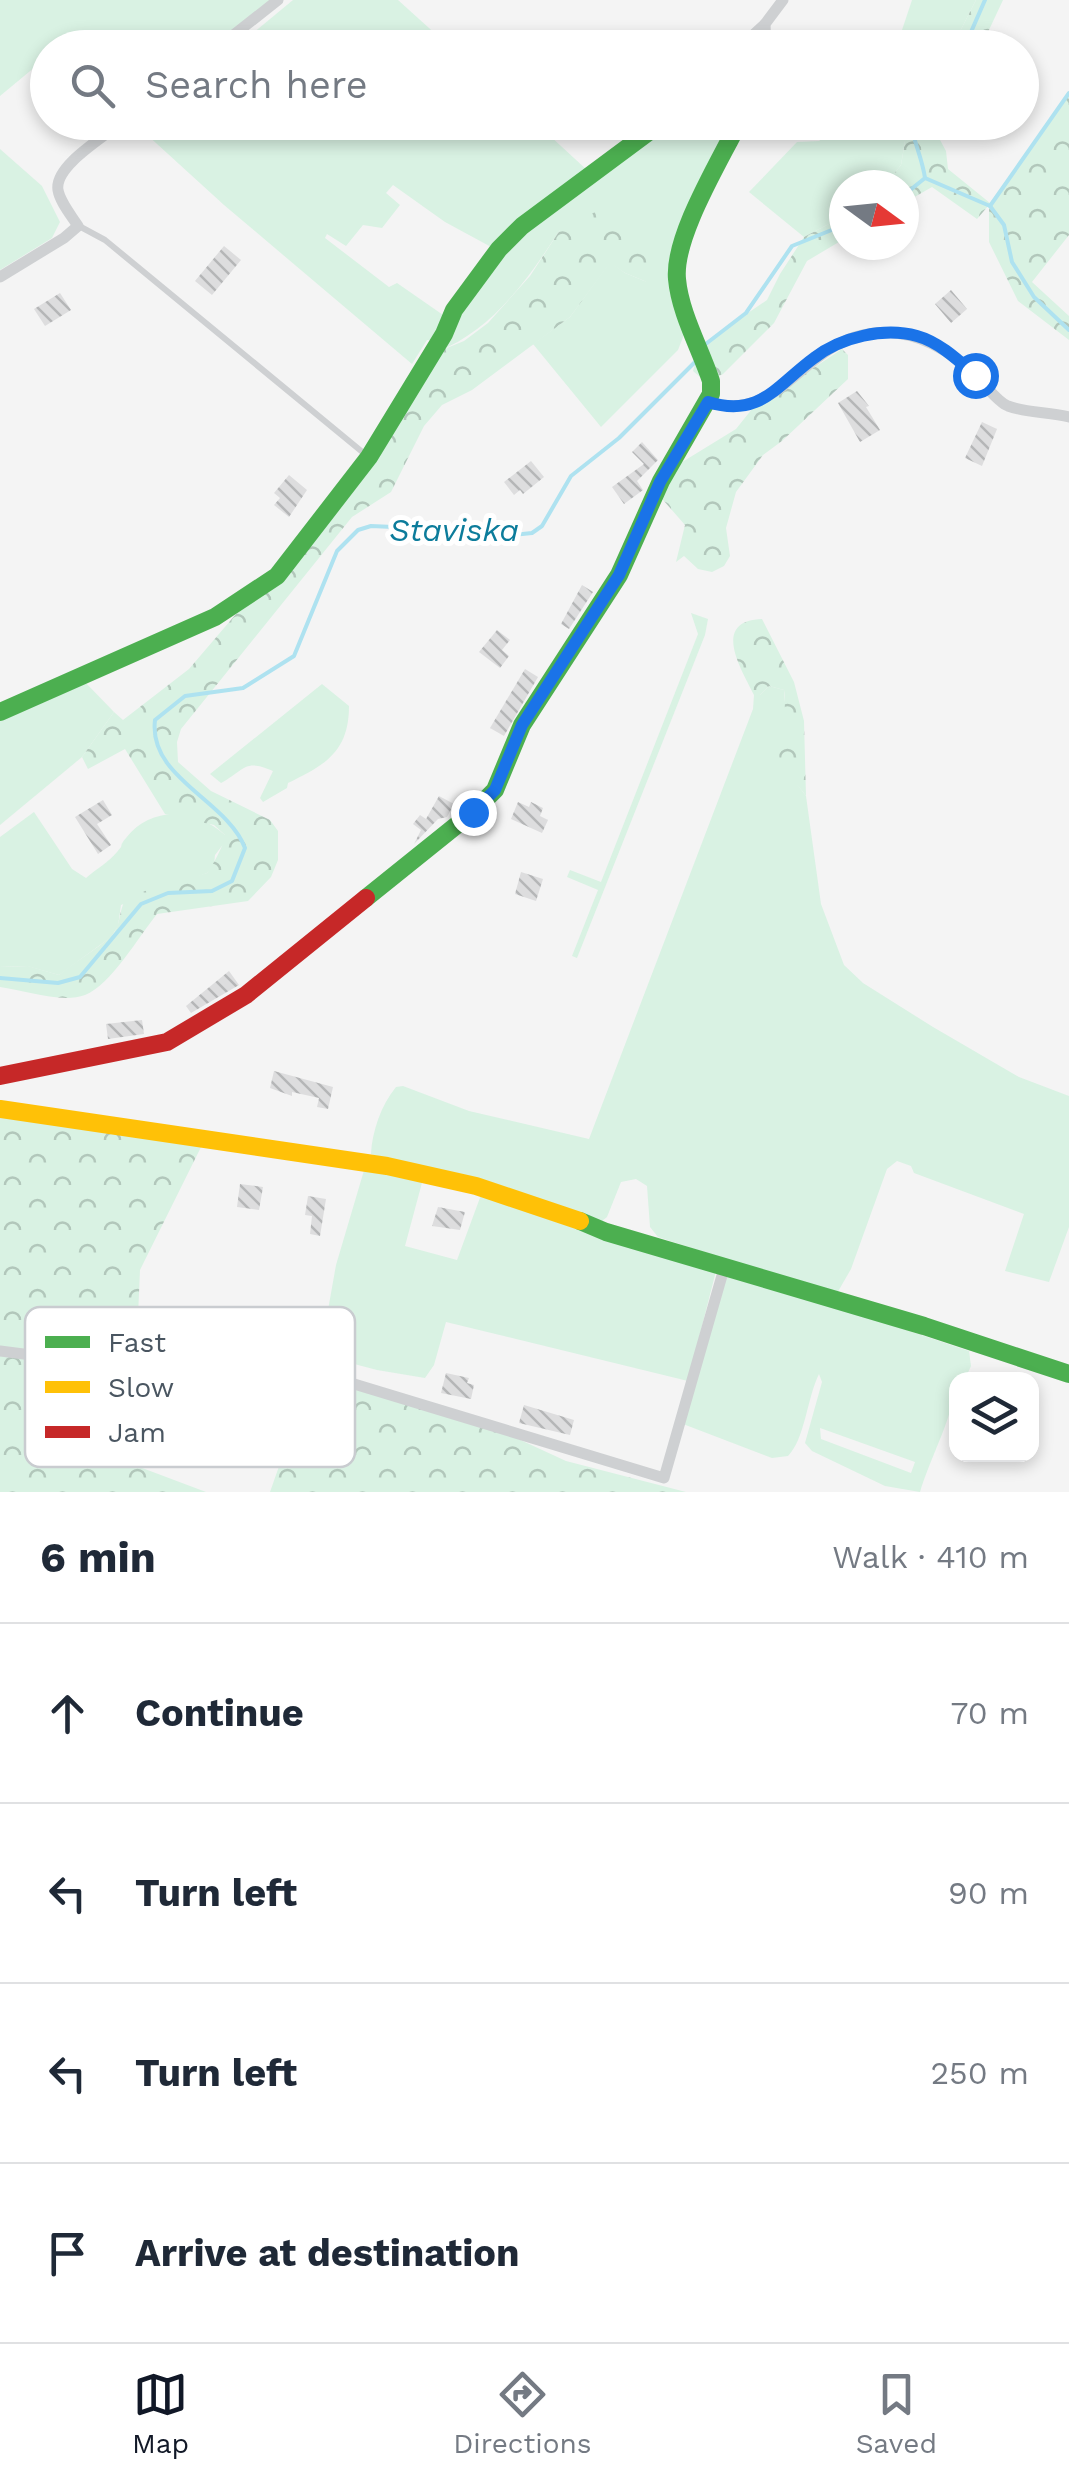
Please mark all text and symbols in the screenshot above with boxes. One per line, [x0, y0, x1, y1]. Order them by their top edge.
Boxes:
search box [30, 30, 1039, 140]
icon: search [65, 58, 120, 113]
text: Search here [145, 63, 368, 107]
north arrow [829, 170, 919, 260]
route start [953, 353, 999, 399]
water label: Staviska [389, 511, 519, 549]
route end [451, 790, 497, 836]
legend [25, 1307, 355, 1467]
text: Fast [108, 1326, 166, 1359]
text: Slow [108, 1371, 174, 1404]
map controls [949, 1372, 1039, 1462]
button: layers [949, 1372, 1039, 1462]
text: Jam [108, 1416, 166, 1449]
text: 6 min [40, 1533, 156, 1582]
text: Walk · 410 m [832, 1538, 1029, 1576]
icon: ahead [40, 1686, 95, 1741]
text: Continue [135, 1691, 304, 1735]
text: 70 m [950, 1694, 1029, 1732]
icon: left [40, 1866, 95, 1921]
text: Turn left [135, 1871, 297, 1915]
text: 90 m [948, 1874, 1029, 1912]
icon: left [40, 2046, 95, 2101]
text: Turn left [135, 2051, 297, 2095]
text: 250 m [930, 2054, 1029, 2092]
icon: arrive [40, 2226, 95, 2281]
text: Arrive at destination [135, 2231, 520, 2275]
tab: Map [132, 2367, 189, 2460]
tab: Directions [453, 2367, 592, 2460]
tab: Saved [856, 2367, 937, 2460]

